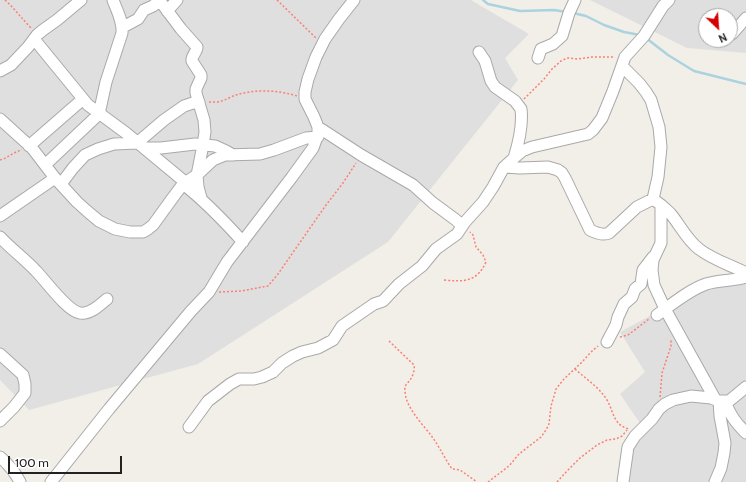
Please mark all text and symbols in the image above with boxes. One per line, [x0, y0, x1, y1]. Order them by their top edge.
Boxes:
north arrow [698, 8, 738, 48]
text: N [716, 30, 729, 46]
scale bar [10, 448, 124, 474]
text: 100 m [15, 455, 49, 470]

